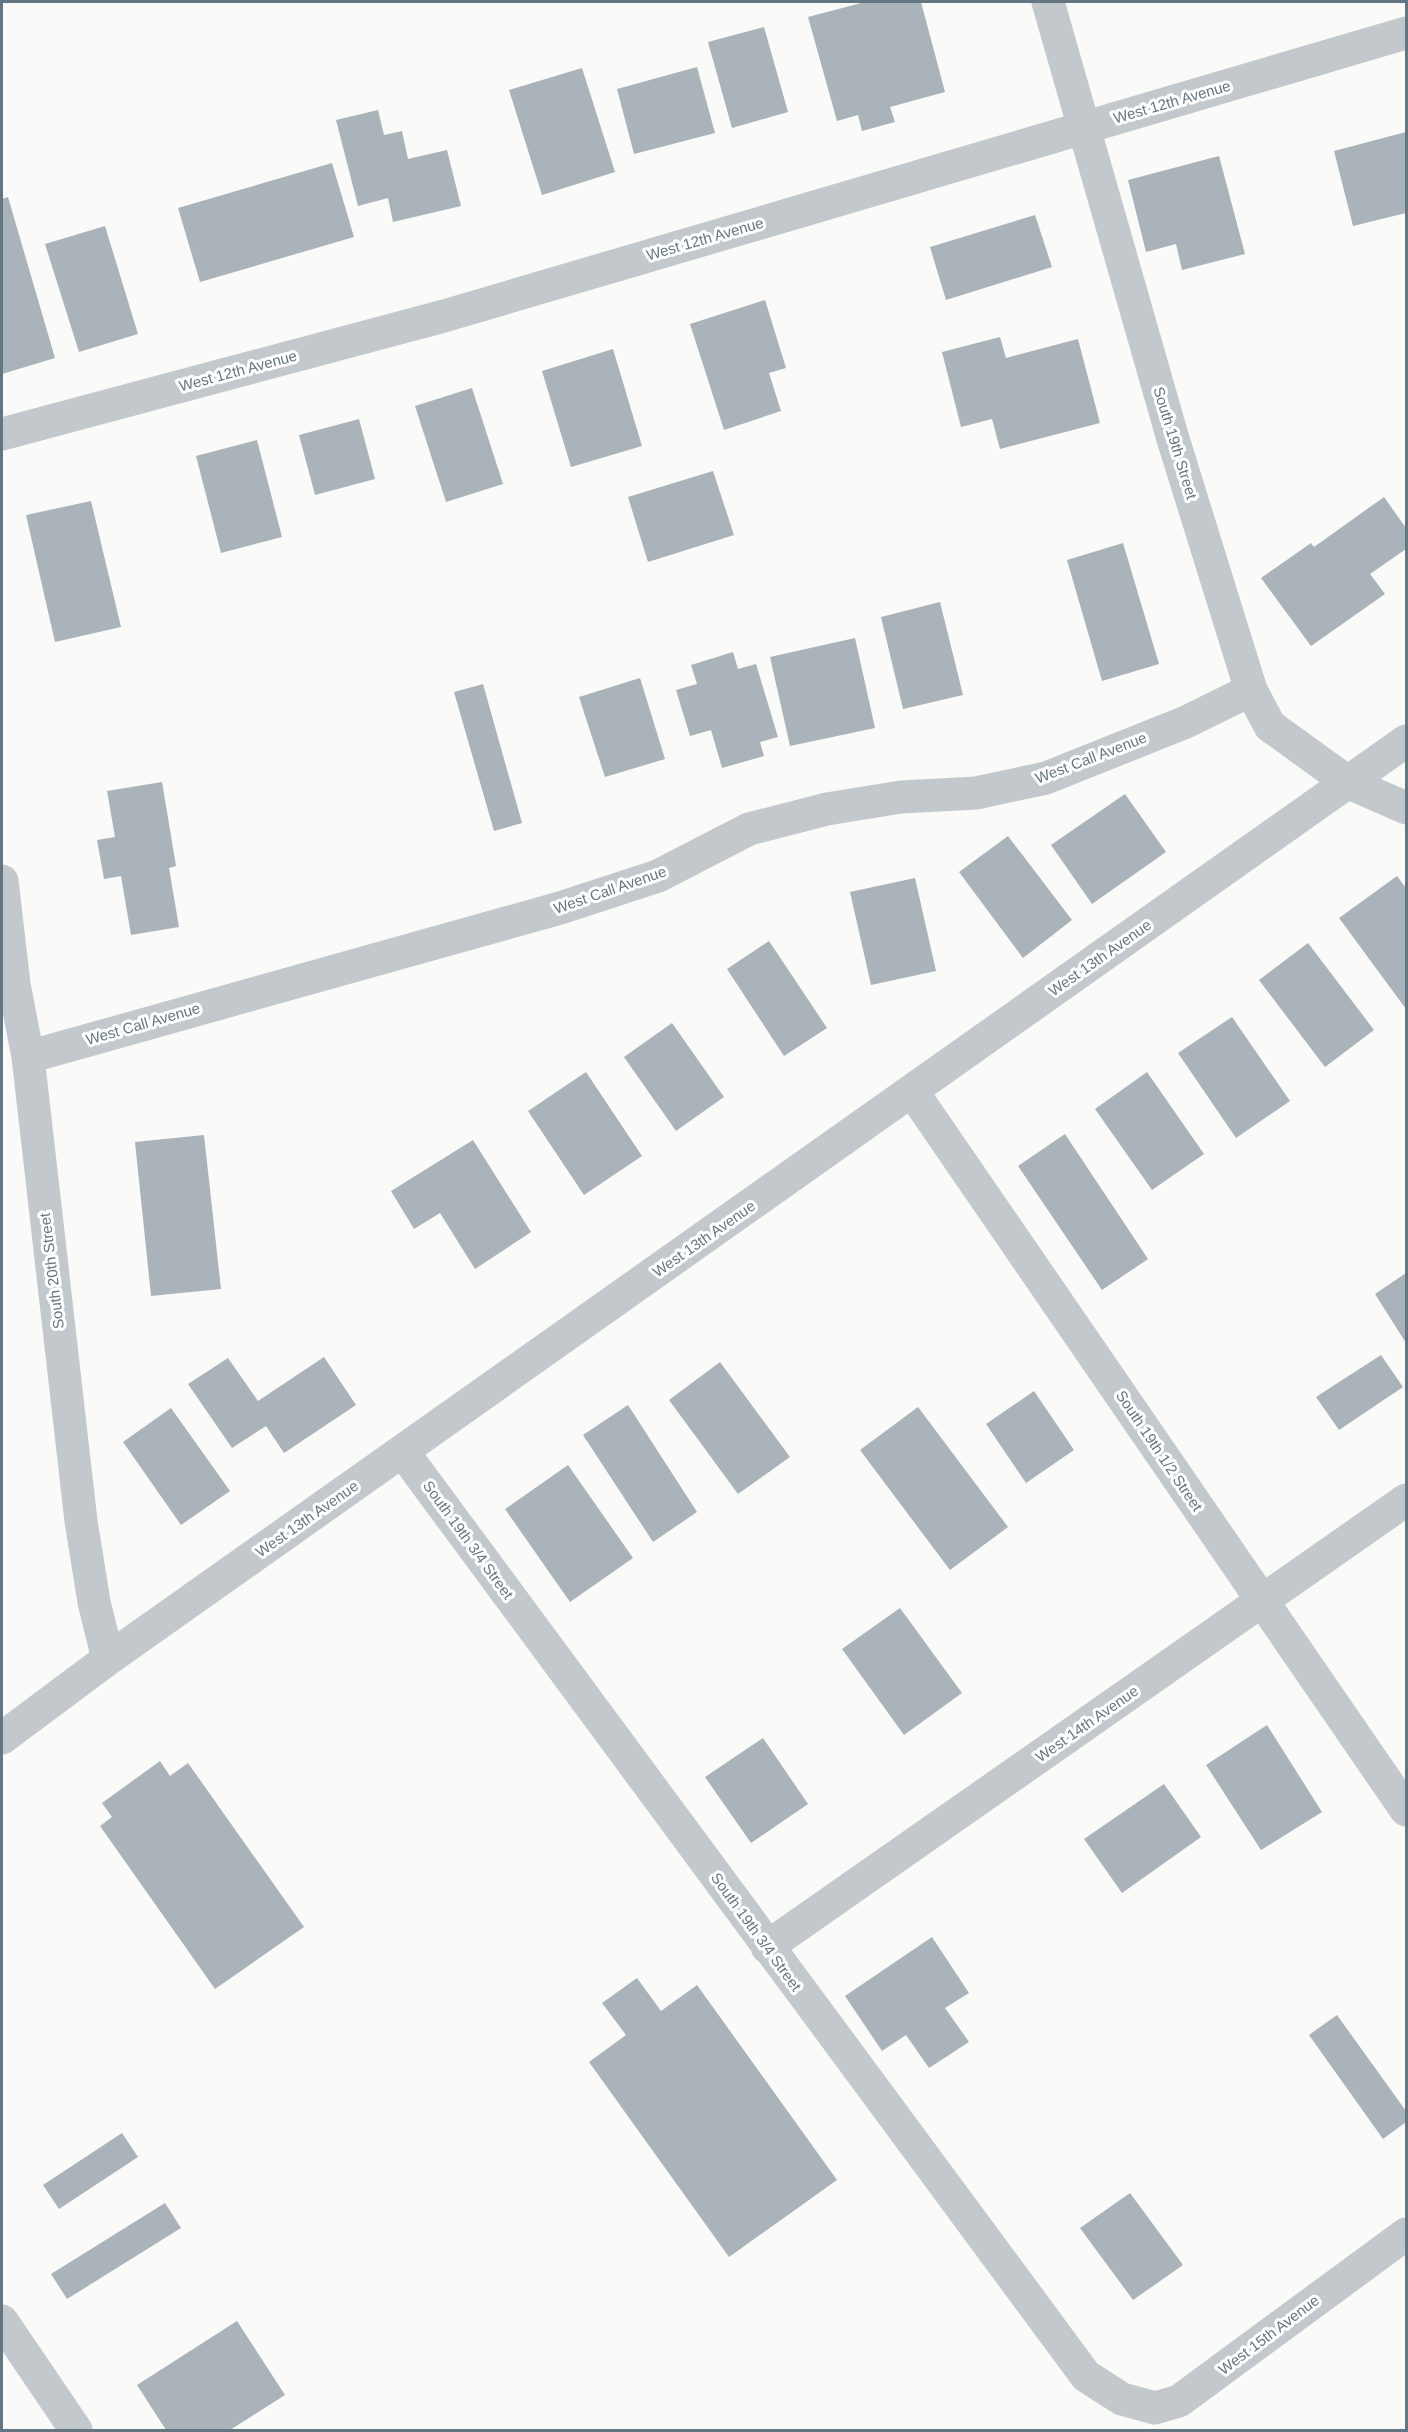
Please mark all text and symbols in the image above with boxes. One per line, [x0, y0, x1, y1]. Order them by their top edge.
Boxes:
street label: West 12th Avenue [1111, 77, 1232, 126]
street label: West 12th Avenue [644, 214, 765, 263]
street label: West 12th Avenue [177, 347, 299, 394]
street label: South 19th Street [1150, 385, 1201, 502]
street label: West Call Avenue [1033, 728, 1149, 787]
street label: West Call Avenue [551, 862, 668, 917]
street label: West 13th Avenue [1045, 916, 1154, 999]
street label: West Call Avenue [84, 999, 202, 1048]
street label: West 13th Avenue [649, 1197, 758, 1280]
street label: South 20th Street [36, 1211, 67, 1330]
street label: South 19th 1/2 Street [1113, 1387, 1207, 1515]
street label: West 13th Avenue [252, 1477, 361, 1560]
street label: South 19th 3/4 Street [420, 1477, 517, 1603]
street label: West 14th Avenue [1032, 1682, 1141, 1765]
street label: South 19th 3/4 Street [708, 1869, 805, 1995]
street label: West 15th Avenue [1215, 2291, 1322, 2378]

